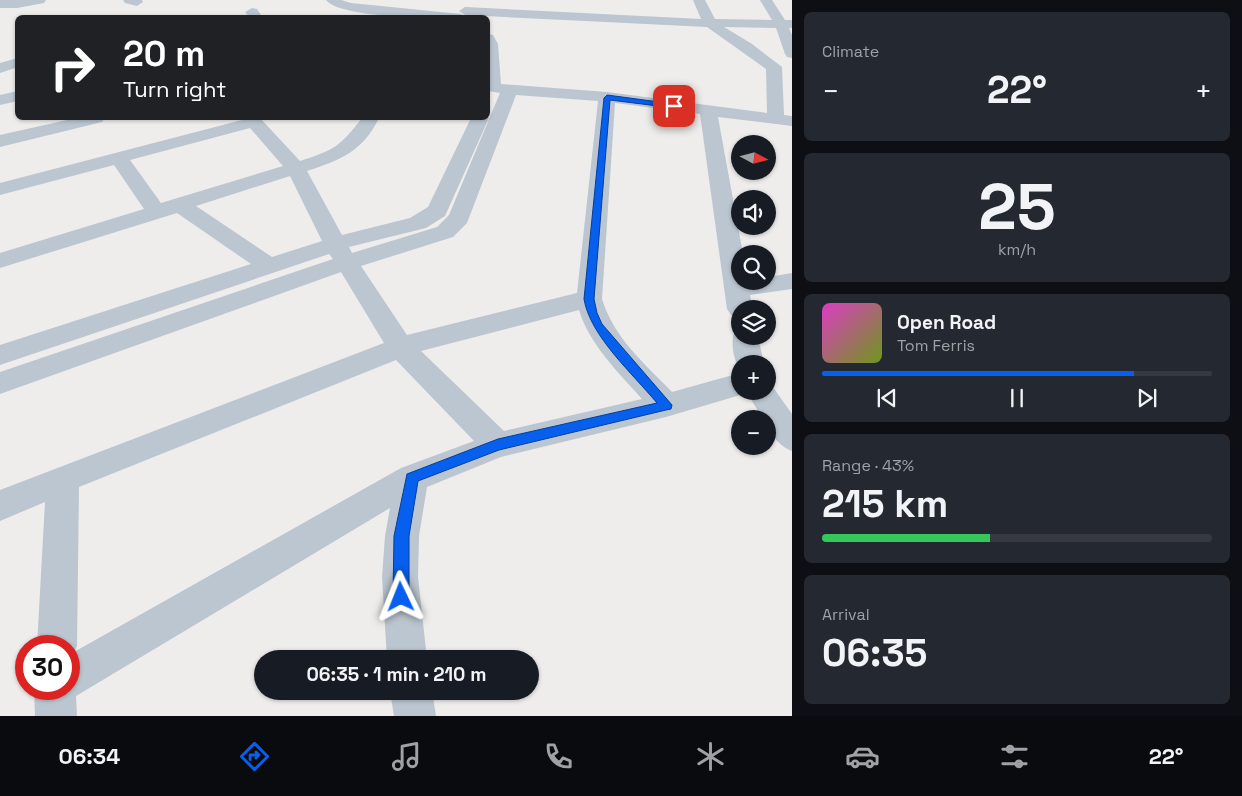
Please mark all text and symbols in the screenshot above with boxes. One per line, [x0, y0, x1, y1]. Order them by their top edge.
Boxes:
text: 20 m [123, 32, 205, 76]
icon: right [40, 35, 105, 100]
text: Climate [822, 41, 879, 62]
text: 22° [987, 66, 1047, 114]
text: − [822, 73, 839, 109]
text: + [1195, 73, 1212, 109]
text: Turn right [123, 75, 226, 103]
pin [653, 85, 695, 127]
icon: arrive [660, 92, 688, 120]
north arrow [731, 135, 776, 180]
map controls [731, 135, 776, 455]
text: 25 [978, 165, 1056, 248]
button: sound [731, 190, 776, 235]
text: km/h [998, 239, 1036, 260]
button: search [731, 245, 776, 290]
button: layers [731, 300, 776, 345]
text: Open Road [897, 310, 996, 335]
text: Tom Ferris [897, 335, 975, 356]
button: + [731, 355, 776, 400]
icon: previous [873, 384, 901, 412]
icon: pause [1003, 384, 1031, 412]
icon: next [1133, 384, 1161, 412]
button: − [731, 410, 776, 455]
text: Range · 43% [822, 455, 914, 476]
text: 215 km [822, 480, 948, 528]
position arrow [374, 570, 426, 622]
text: Arrival [822, 604, 870, 625]
text: 06:35 [822, 629, 927, 677]
speed limit sign: 30 [15, 635, 80, 700]
text: 06:35 · 1 min · 210 m [307, 662, 486, 687]
icon: directions [237, 739, 272, 774]
icon: music [389, 739, 424, 774]
icon: phone [541, 739, 576, 774]
icon: climate [693, 739, 728, 774]
icon: car [845, 739, 880, 774]
icon: filters [997, 739, 1032, 774]
text: 06:34 [58, 742, 120, 770]
text: 22° [1149, 742, 1184, 770]

